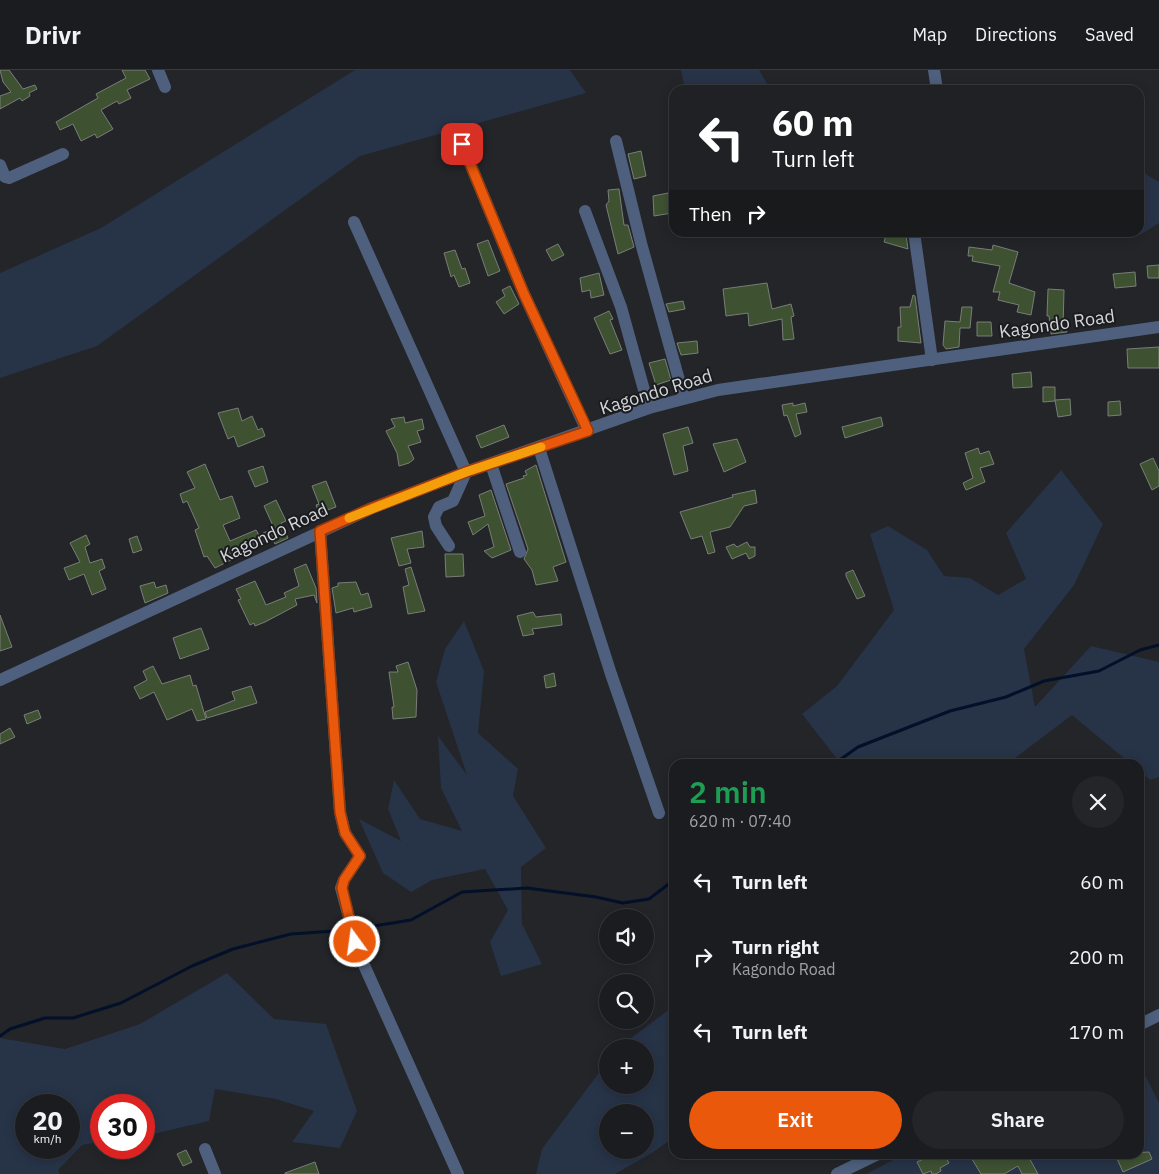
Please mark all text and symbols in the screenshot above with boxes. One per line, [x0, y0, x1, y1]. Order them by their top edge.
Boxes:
text: Drivr [25, 19, 81, 51]
text: Map [912, 23, 947, 46]
text: Directions [975, 23, 1057, 46]
text: Saved [1085, 23, 1134, 46]
text: 60 m [772, 100, 854, 146]
icon: left [689, 105, 754, 170]
pin [441, 123, 483, 165]
icon: arrive [448, 130, 476, 158]
text: Turn left [772, 144, 855, 173]
icon: right [742, 200, 770, 228]
text: Then [689, 202, 732, 226]
street label: Kagondo Road [998, 304, 1116, 343]
street label: Kagondo Road [597, 363, 715, 420]
street label: Kagondo Road [216, 497, 331, 568]
text: 2 min [689, 772, 767, 811]
button: close [1072, 776, 1124, 828]
text: 620 m · 07:40 [689, 811, 791, 831]
icon: left [689, 868, 717, 896]
text: Turn left [732, 870, 808, 894]
text: 60 m [1080, 870, 1124, 894]
map controls [599, 909, 654, 1159]
button: sound [599, 909, 654, 964]
position arrow [328, 915, 380, 967]
text: Turn right [732, 935, 819, 959]
icon: right [689, 943, 717, 971]
text: 200 m [1069, 945, 1124, 969]
text: Kagondo Road [732, 959, 836, 979]
button: search [599, 974, 654, 1029]
icon: left [689, 1018, 717, 1046]
text: Turn left [732, 1020, 808, 1044]
text: 170 m [1069, 1020, 1124, 1044]
button: + [599, 1039, 654, 1094]
button: Exit [689, 1091, 902, 1149]
button: Share [912, 1091, 1124, 1149]
speed limit sign: 30 [90, 1094, 155, 1159]
text: 20 [32, 1104, 63, 1137]
button: − [599, 1104, 654, 1159]
text: km/h [33, 1131, 62, 1146]

